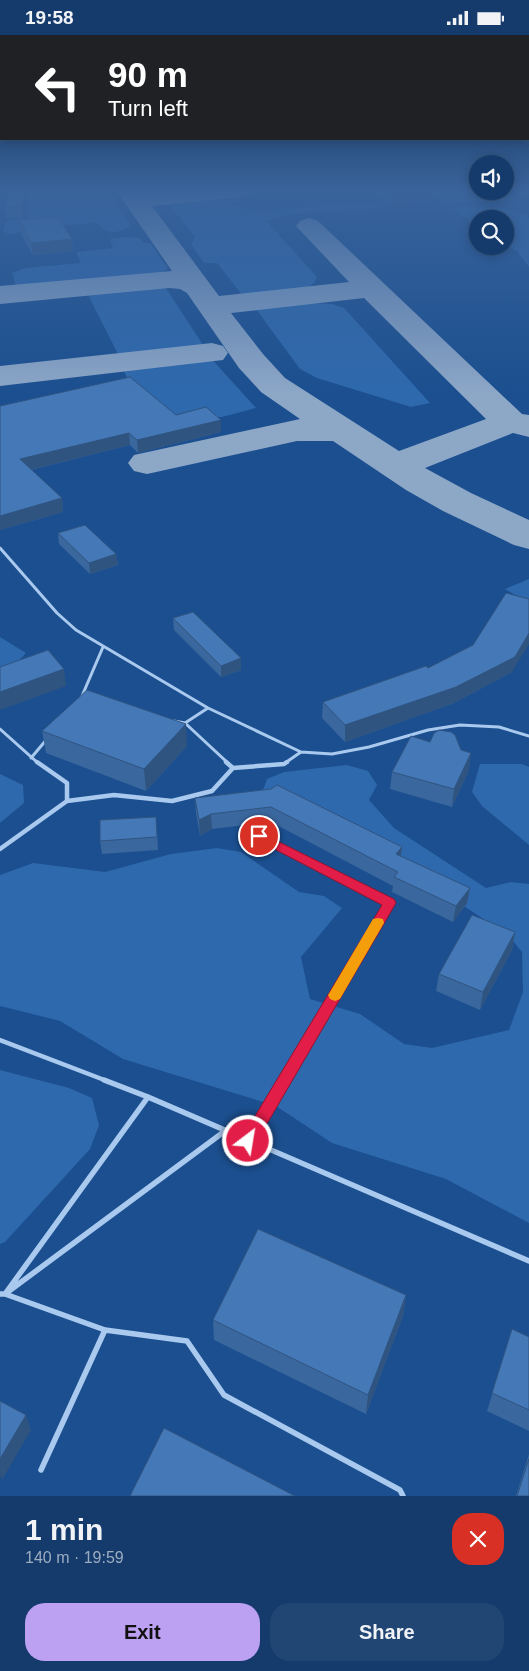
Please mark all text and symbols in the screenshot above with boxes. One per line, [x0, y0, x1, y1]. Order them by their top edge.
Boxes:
text: 19:58 [25, 7, 74, 28]
icon: left [25, 55, 90, 120]
text: 90 m [108, 55, 188, 94]
text: Turn left [108, 96, 188, 121]
map controls [469, 155, 514, 255]
button: sound [469, 155, 514, 200]
button: search [469, 210, 514, 255]
pin [238, 815, 280, 857]
icon: arrive [245, 822, 273, 850]
position arrow [221, 1114, 273, 1166]
text: 1 min [25, 1513, 103, 1546]
button: close [452, 1513, 504, 1565]
text: 140 m · 19:59 [25, 1549, 124, 1566]
button: Exit [25, 1603, 260, 1661]
button: Share [270, 1603, 504, 1661]

